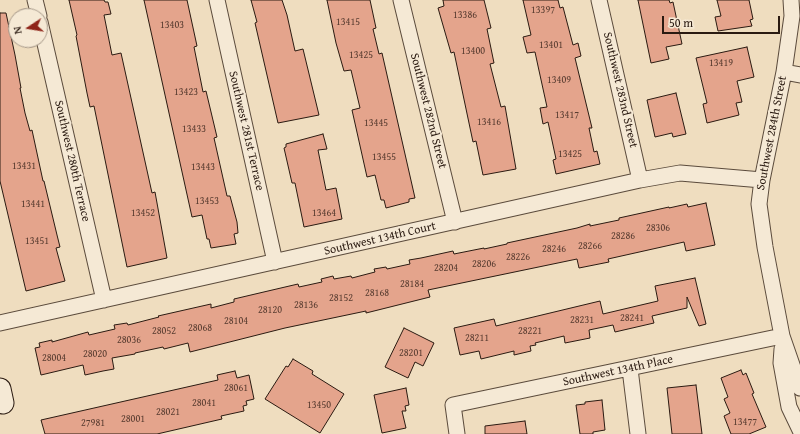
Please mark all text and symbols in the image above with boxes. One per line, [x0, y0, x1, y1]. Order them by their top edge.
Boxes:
house number: 13397 [531, 4, 555, 16]
north arrow [8, 8, 48, 48]
scale bar [664, 8, 782, 34]
house number: 13386 [453, 9, 477, 21]
text: 50 m [669, 14, 693, 31]
house number: 13415 [336, 16, 360, 28]
house number: 13403 [160, 19, 184, 31]
text: N [9, 25, 26, 36]
street label: Southwest 283nd Street [600, 31, 640, 149]
house number: 13401 [539, 39, 563, 51]
house number: 13400 [461, 45, 485, 57]
house number: 13425 [349, 49, 373, 61]
street label: Southwest 282nd Street [407, 52, 449, 170]
house number: 13419 [709, 57, 733, 69]
street label: Southwest 281st Terrace [225, 70, 267, 192]
house number: 13409 [547, 74, 571, 86]
street label: Southwest 284th Street [754, 75, 790, 191]
house number: 13423 [174, 86, 198, 98]
street label: Southwest 280th Terrace [51, 99, 93, 223]
house number: 13417 [555, 109, 579, 121]
house number: 13416 [477, 116, 501, 128]
house number: 13445 [364, 117, 388, 129]
house number: 13433 [182, 123, 206, 135]
house number: 13425 [558, 148, 582, 160]
house number: 13455 [372, 151, 396, 163]
house number: 13431 [12, 160, 36, 172]
house number: 13443 [191, 161, 215, 173]
house number: 13453 [195, 195, 219, 207]
house number: 13441 [21, 198, 45, 210]
house number: 13452 [131, 207, 155, 219]
house number: 13464 [312, 207, 336, 219]
street label: Southwest 134th Court [323, 219, 437, 259]
house number: 28306 [646, 222, 670, 234]
house number: 28286 [611, 230, 635, 242]
house number: 13451 [25, 235, 49, 247]
house number: 28266 [578, 240, 602, 252]
house number: 28246 [542, 243, 566, 255]
house number: 28226 [506, 251, 530, 263]
house number: 28206 [472, 258, 496, 270]
house number: 28204 [434, 262, 458, 274]
house number: 28184 [400, 278, 424, 290]
house number: 28168 [365, 287, 389, 299]
house number: 28152 [329, 292, 353, 304]
house number: 28136 [294, 299, 318, 311]
house number: 28120 [258, 304, 282, 316]
house number: 28241 [620, 312, 644, 324]
house number: 28231 [570, 314, 594, 326]
house number: 28104 [224, 315, 248, 327]
house number: 28068 [188, 322, 212, 334]
house number: 28052 [152, 325, 176, 337]
house number: 28221 [518, 325, 542, 337]
house number: 28211 [465, 332, 489, 344]
house number: 28036 [117, 334, 141, 346]
house number: 28201 [399, 347, 423, 359]
house number: 28020 [83, 348, 107, 360]
house number: 28004 [42, 352, 66, 364]
street label: Southwest 134th Place [562, 352, 674, 390]
house number: 28061 [224, 382, 248, 394]
house number: 28041 [192, 397, 216, 409]
house number: 13450 [307, 399, 331, 411]
house number: 28021 [156, 406, 180, 418]
house number: 28001 [121, 413, 145, 425]
house number: 13477 [733, 416, 757, 428]
house number: 27981 [81, 417, 105, 429]

